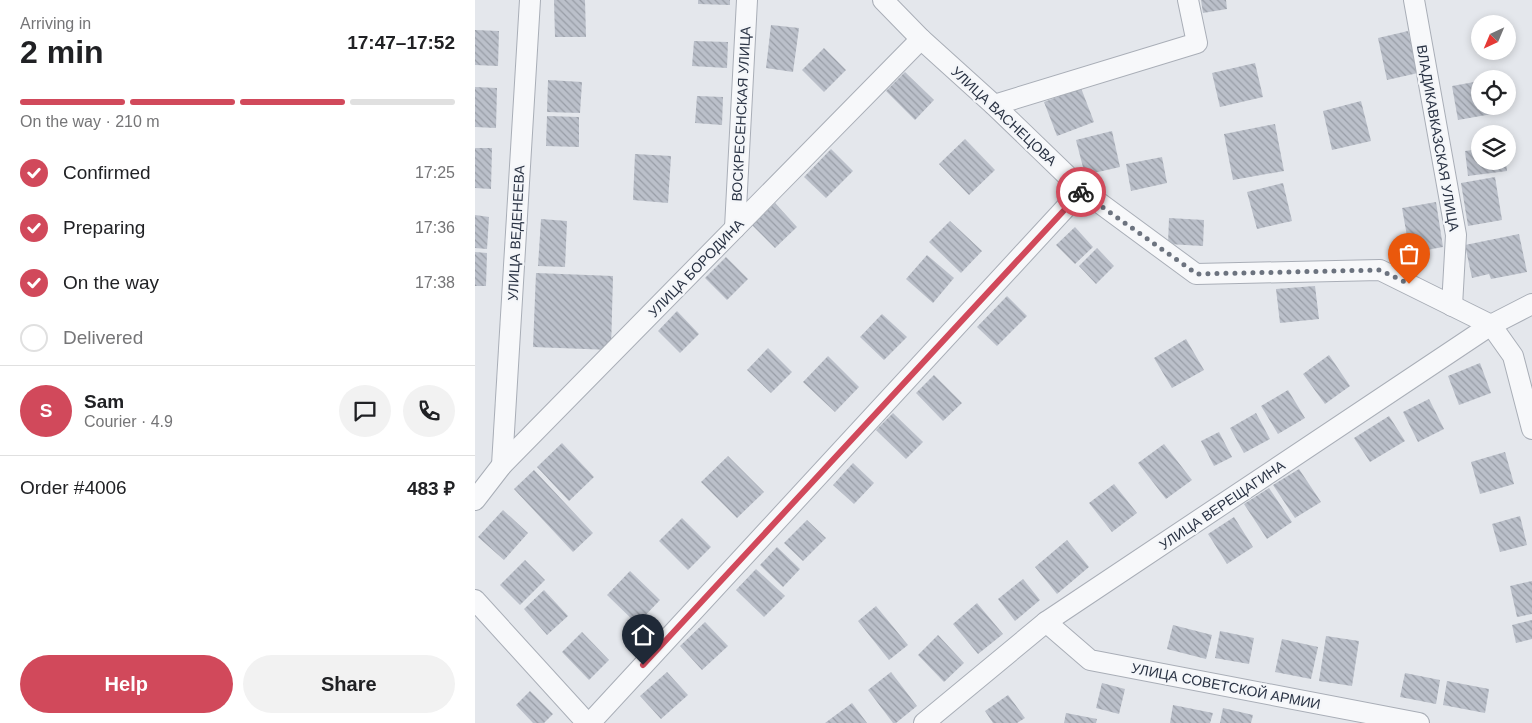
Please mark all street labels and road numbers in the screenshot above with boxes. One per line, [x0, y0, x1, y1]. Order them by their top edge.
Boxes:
street label: ВОСКРЕСЕНСКАЯ УЛИЦА [728, 25, 754, 202]
street label: ВЛАДИКАВКАЗСКАЯ УЛИЦА [1414, 43, 1462, 233]
street label: УЛИЦА ВАСНЕЦОВА [948, 63, 1060, 169]
street label: УЛИЦА ВЕДЕНЕЕВА [504, 164, 528, 301]
street label: УЛИЦА БОРОДИНА [645, 215, 747, 320]
street label: УЛИЦА ВЕРЕЩАГИНА [1156, 457, 1288, 553]
street label: УЛИЦА СОВЕТСКОЙ АРМИИ [1130, 659, 1322, 712]

